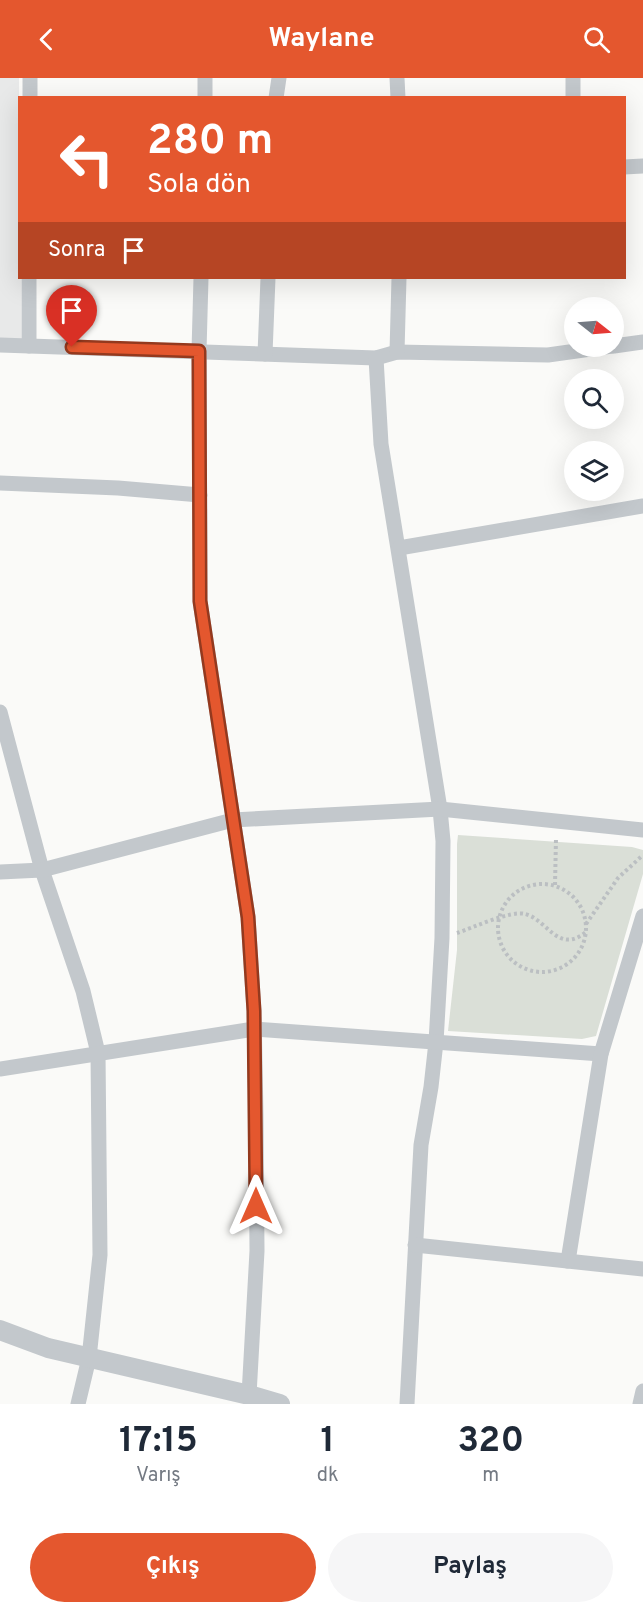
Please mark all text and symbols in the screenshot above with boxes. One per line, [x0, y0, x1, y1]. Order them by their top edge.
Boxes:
text: Waylane [268, 22, 375, 56]
icon: back [30, 23, 63, 56]
icon: search [580, 23, 613, 56]
text: 280 m [147, 116, 273, 169]
icon: left [48, 120, 126, 198]
text: Sola dön [147, 168, 251, 202]
icon: arrive [117, 234, 150, 267]
text: Sonra [48, 237, 105, 264]
pin [46, 285, 97, 347]
icon: arrive [55, 294, 88, 327]
north arrow [564, 297, 624, 357]
map controls [564, 297, 624, 501]
button: search [564, 369, 624, 429]
button: layers [564, 441, 624, 501]
position arrow [224, 1174, 288, 1238]
text: 17:15 [119, 1419, 198, 1465]
text: 1 [320, 1419, 335, 1465]
text: 320 [458, 1419, 524, 1465]
text: Varış [136, 1463, 181, 1489]
text: dk [317, 1463, 339, 1489]
text: m [482, 1463, 499, 1489]
button: Çıkış [30, 1533, 316, 1602]
button: Paylaş [328, 1533, 613, 1602]

